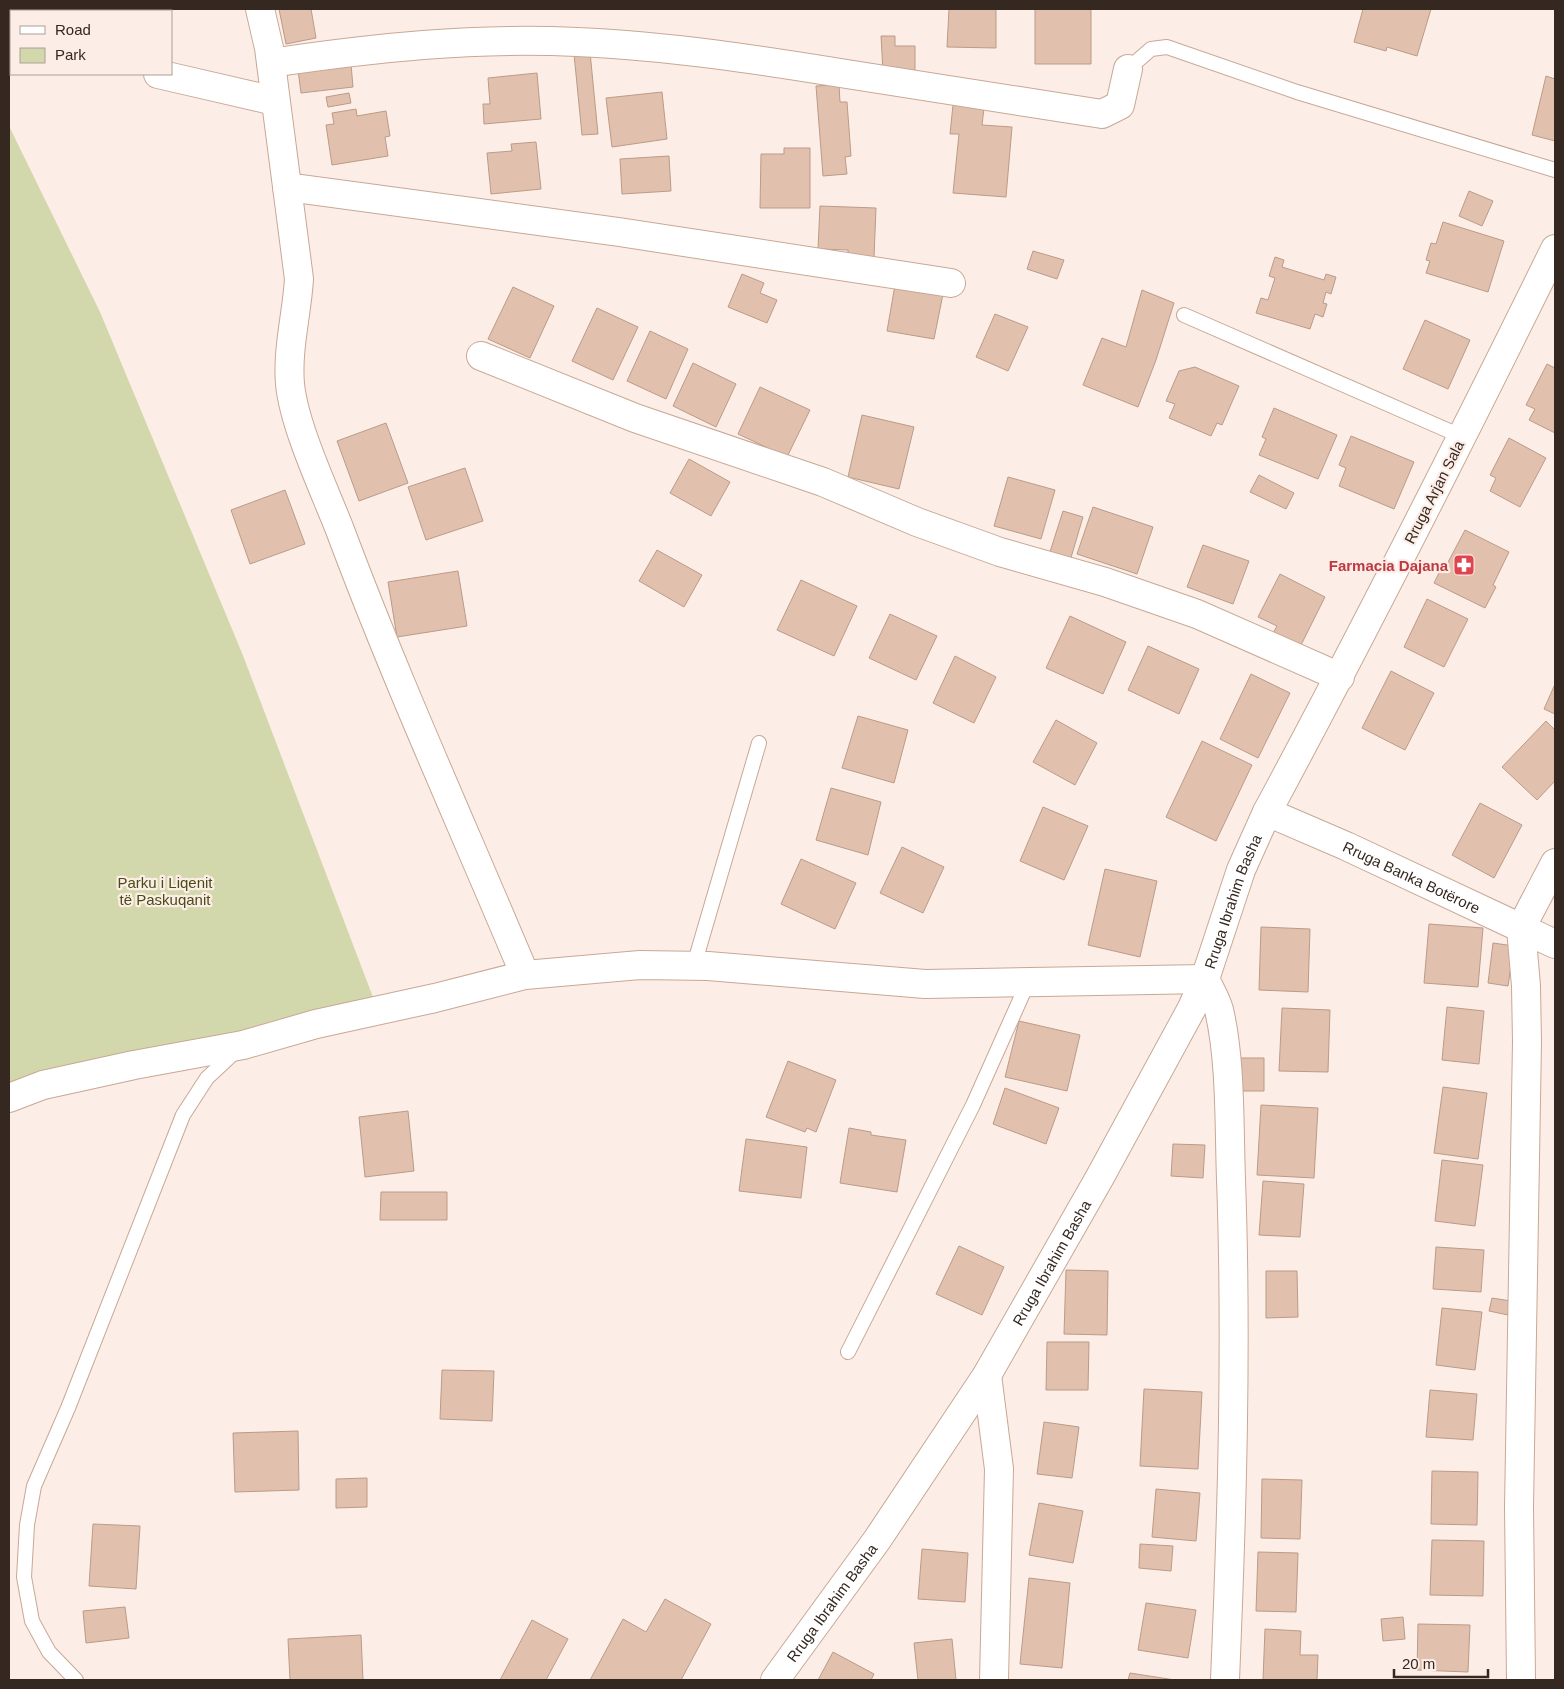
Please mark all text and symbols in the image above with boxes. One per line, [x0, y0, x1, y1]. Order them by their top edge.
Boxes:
legend [10, 10, 172, 75]
text: Road [55, 21, 91, 38]
text: Park [55, 46, 86, 63]
street label: Rruga Arjan Sala [1401, 437, 1468, 546]
pharmacy icon: Farmacia Dajana [1452, 553, 1476, 577]
place label: Farmacia Dajana [1329, 557, 1449, 574]
street label: Rruga Ibrahim Basha [1201, 831, 1265, 971]
street label: Rruga Banka Botërore [1341, 837, 1483, 916]
park label: Parku i Liqenit të Paskuqanit [117, 874, 213, 908]
street label: Rruga Ibrahim Basha [1009, 1196, 1094, 1328]
street label: Rruga Ibrahim Basha [783, 1540, 881, 1665]
scale bar [1394, 1646, 1488, 1678]
text: 20 m [1402, 1655, 1435, 1672]

